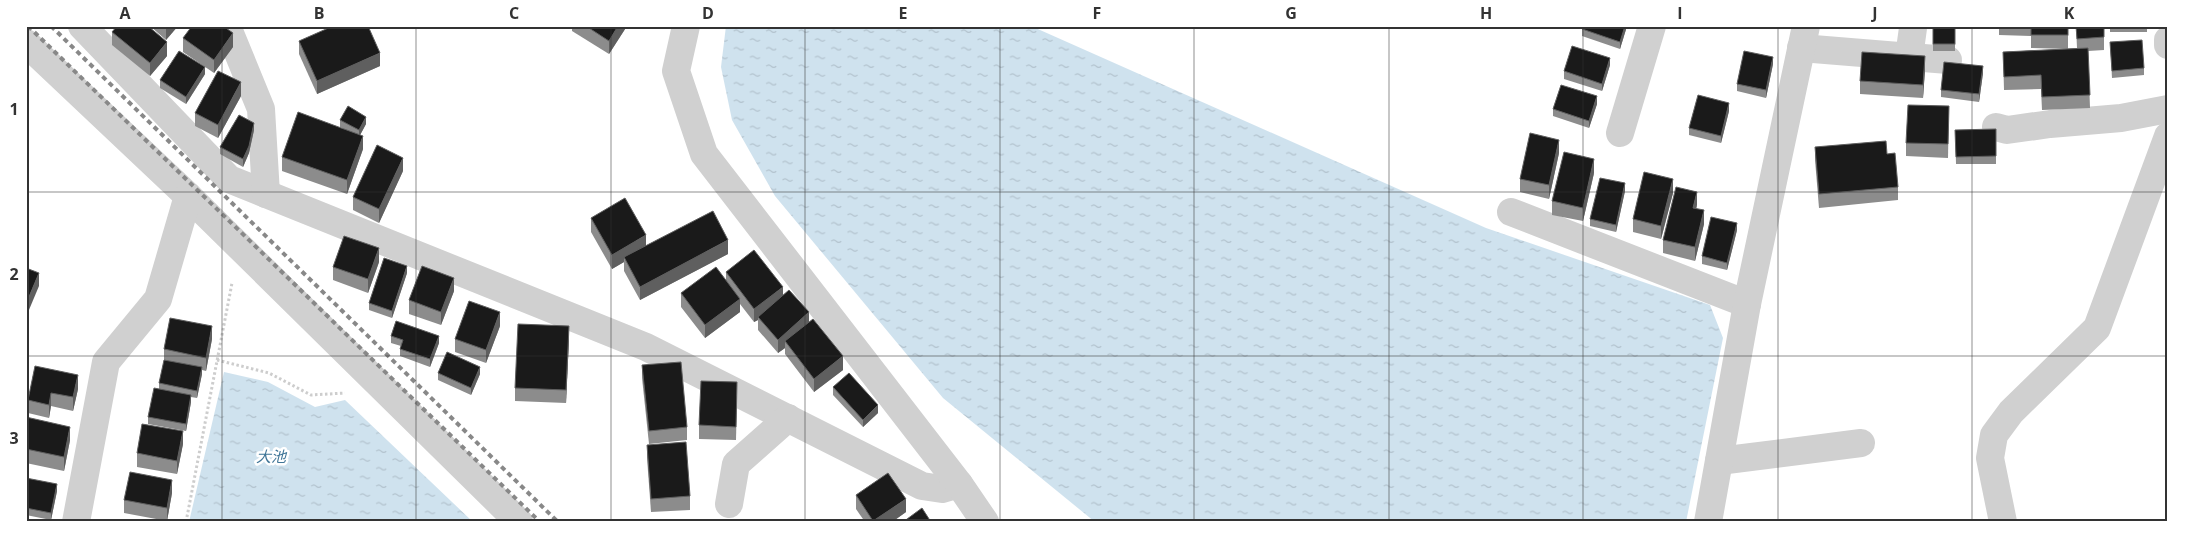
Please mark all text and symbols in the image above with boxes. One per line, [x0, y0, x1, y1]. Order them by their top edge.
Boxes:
text: A [119, 2, 131, 24]
text: B [314, 2, 324, 24]
text: C [509, 2, 519, 24]
text: D [702, 2, 714, 24]
text: E [899, 2, 908, 24]
text: F [1093, 2, 1101, 24]
text: G [1285, 2, 1297, 24]
text: H [1480, 2, 1492, 24]
text: I [1677, 2, 1683, 24]
text: J [1870, 2, 1878, 24]
text: K [2064, 2, 2075, 24]
text: 1 [9, 98, 19, 120]
text: 2 [9, 263, 19, 285]
text: 3 [9, 427, 19, 449]
water label: 大池 [256, 446, 288, 466]

